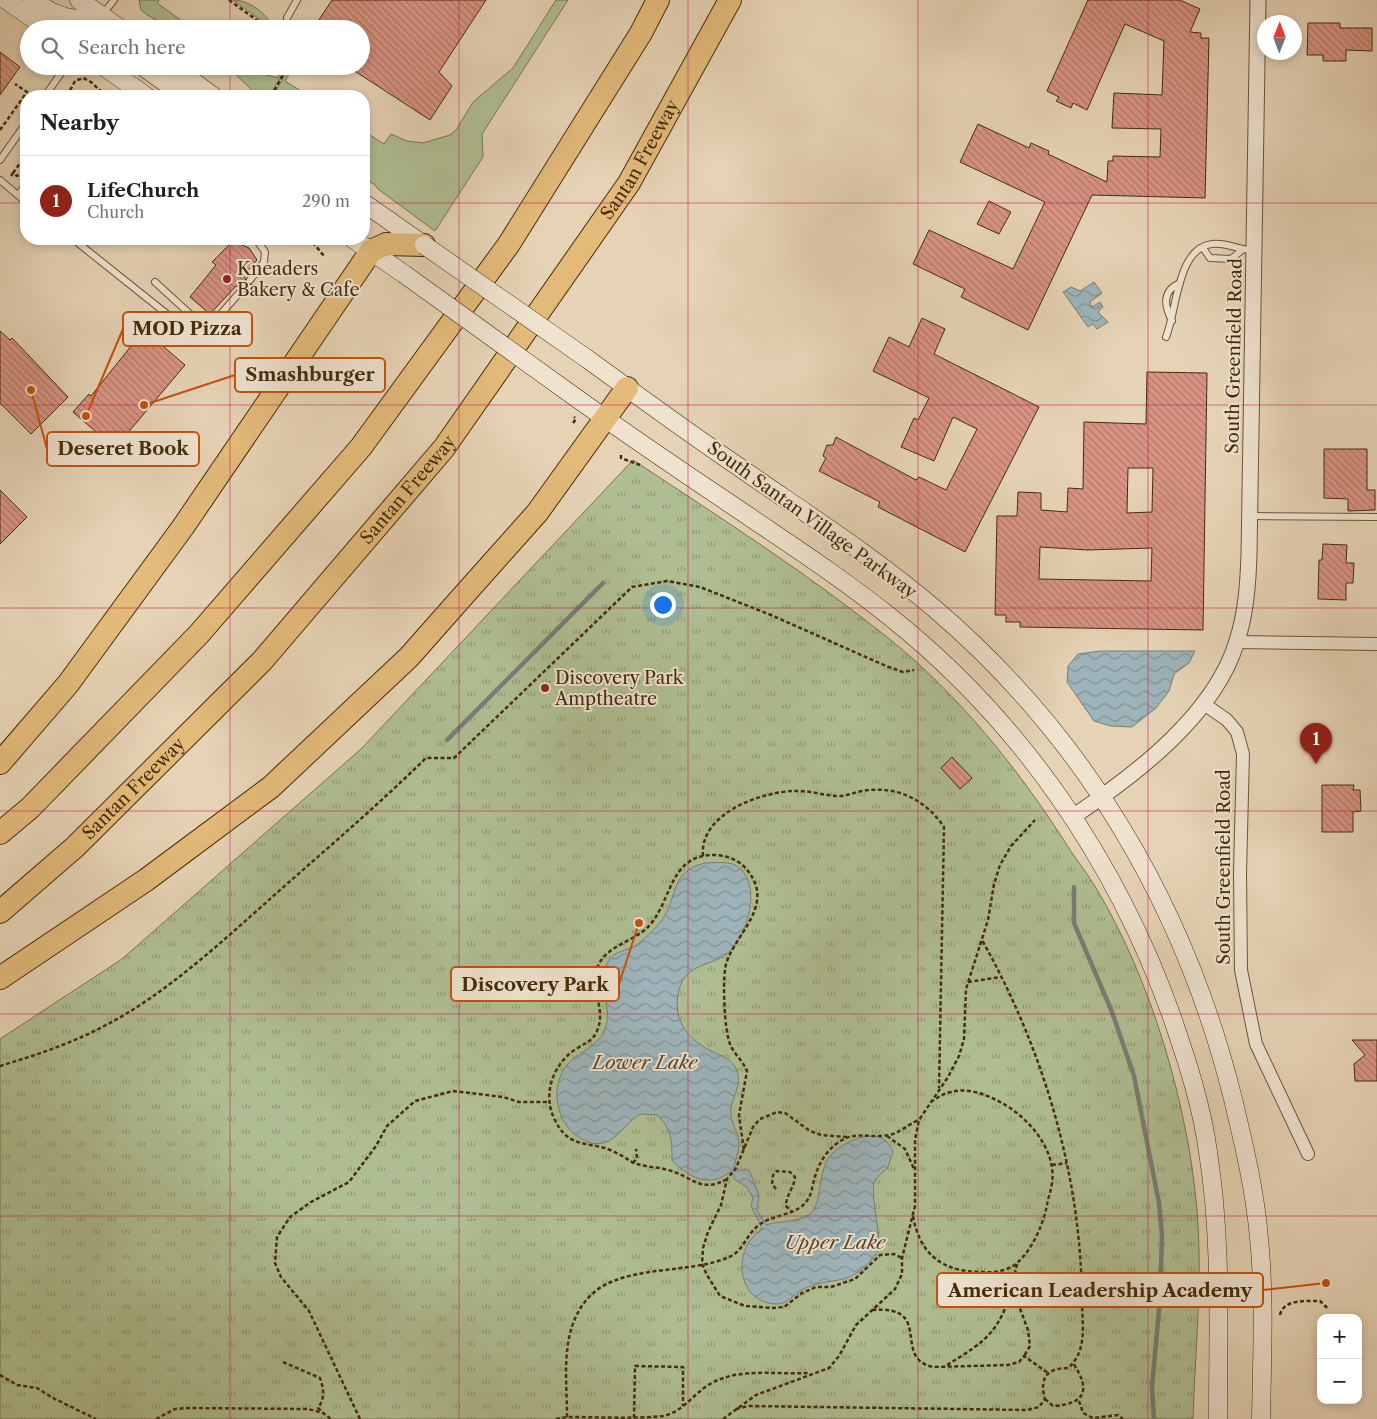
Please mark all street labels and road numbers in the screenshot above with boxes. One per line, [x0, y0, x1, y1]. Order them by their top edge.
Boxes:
street label: Santan Freeway [596, 95, 684, 224]
street label: South Greenfield Road [1221, 258, 1247, 454]
street label: Santan Freeway [356, 430, 461, 549]
street label: South Santan Village Parkway [703, 437, 922, 604]
street label: Santan Freeway [78, 732, 190, 844]
street label: South Greenfield Road [1213, 769, 1235, 965]

